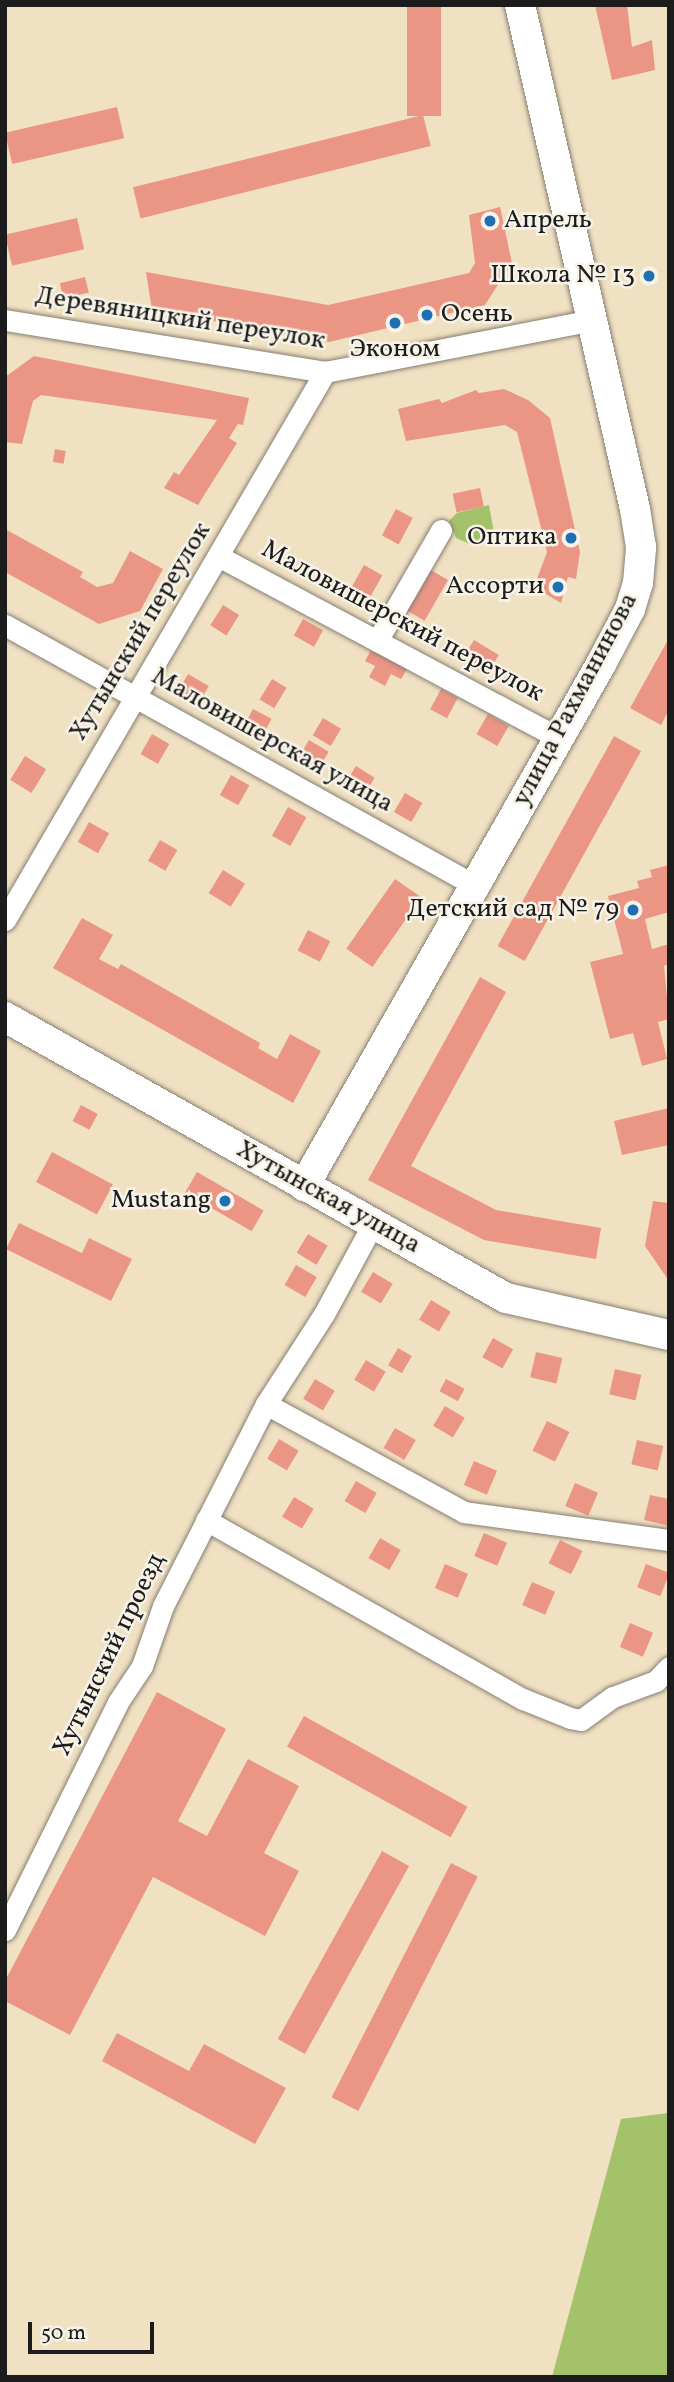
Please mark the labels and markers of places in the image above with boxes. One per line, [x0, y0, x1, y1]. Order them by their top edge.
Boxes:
place label: Апрель [504, 205, 592, 237]
marker: Апрель [482, 213, 498, 229]
place label: Школа № 13 [490, 260, 635, 292]
marker: Школа № 13 [641, 268, 657, 284]
place label: Осень [441, 299, 513, 331]
marker: Осень [419, 307, 435, 323]
marker: Эконом [387, 315, 403, 331]
place label: Эконом [350, 334, 440, 366]
place label: Оптика [467, 522, 557, 554]
marker: Оптика [563, 530, 579, 546]
place label: Ассорти [446, 571, 544, 603]
marker: Ассорти [550, 579, 566, 595]
place label: Детский сад № 79 [407, 894, 619, 926]
marker: Детский сад № 79 [625, 902, 641, 918]
place label: Mustang [111, 1185, 211, 1217]
marker: Mustang [217, 1193, 233, 1209]

